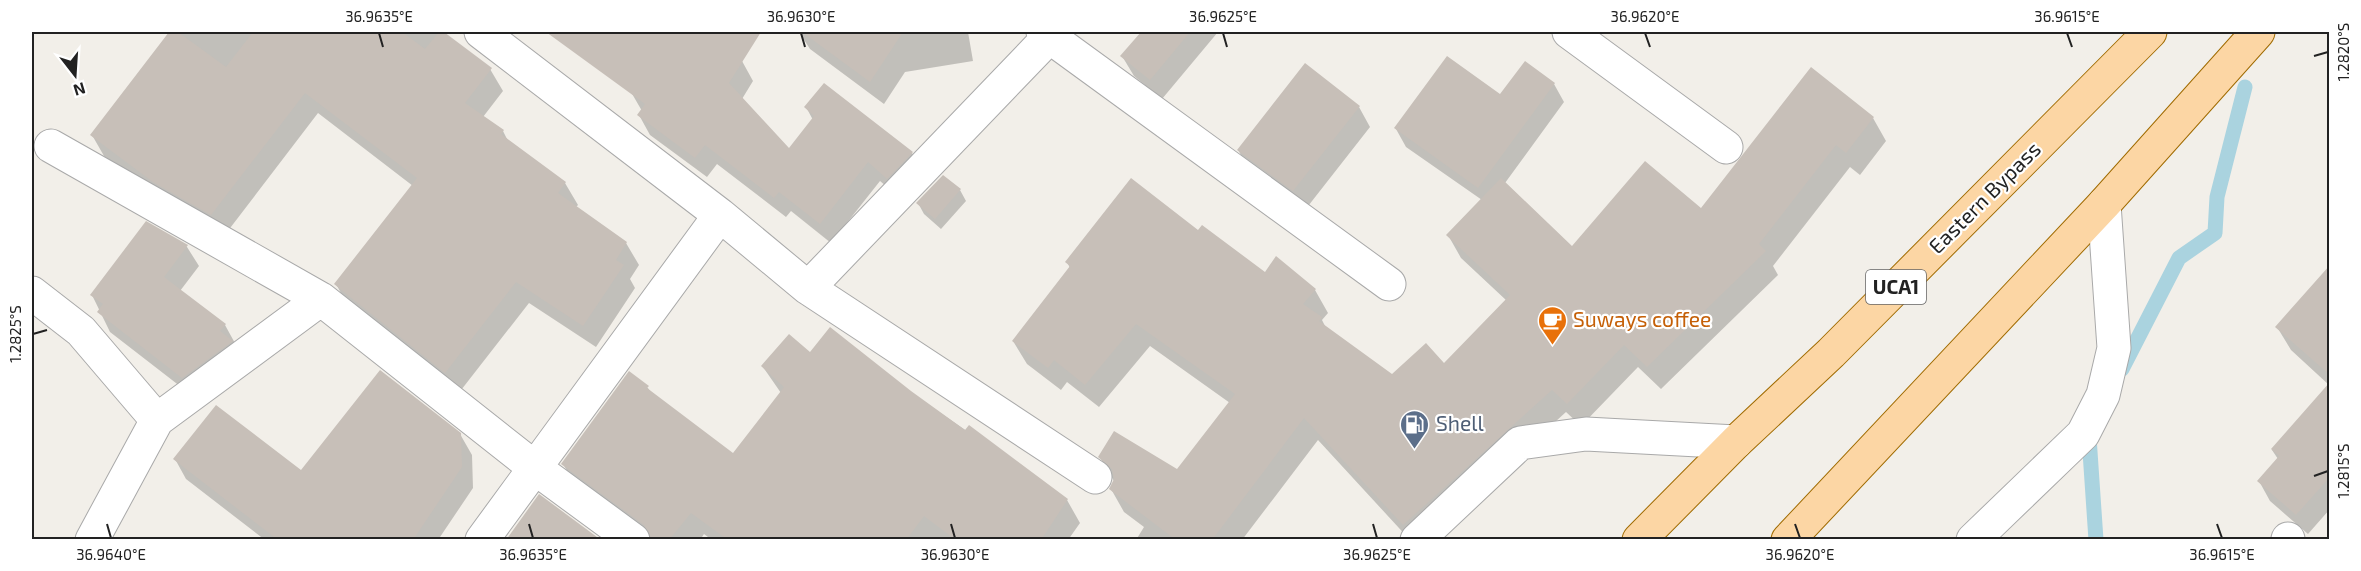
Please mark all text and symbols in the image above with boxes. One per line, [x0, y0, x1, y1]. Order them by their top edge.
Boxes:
text: 36.9635°E [345, 7, 413, 25]
text: 36.9630°E [767, 7, 835, 25]
text: 36.9625°E [1189, 7, 1257, 25]
text: 36.9620°E [1611, 7, 1679, 25]
text: 36.9615°E [2034, 7, 2100, 25]
text: 1.2820°S [2334, 23, 2352, 81]
north arrow [45, 45, 105, 105]
text: N [71, 79, 88, 101]
street label: Eastern Bypass [1923, 136, 2045, 258]
road number: UCA1 [1866, 270, 1926, 304]
cafe icon: Suways coffee [1536, 304, 1568, 346]
text: 1.2825°S [6, 305, 24, 363]
place label: Suways coffee [1573, 306, 1711, 331]
fuel station icon: Shell [1399, 408, 1431, 450]
place label: Shell [1436, 410, 1484, 435]
text: 1.2815°S [2334, 444, 2352, 498]
text: 36.9640°E [76, 545, 146, 563]
text: 36.9635°E [499, 545, 567, 563]
text: 36.9630°E [921, 545, 989, 563]
text: 36.9625°E [1343, 545, 1411, 563]
text: 36.9620°E [1766, 545, 1834, 563]
text: 36.9615°E [2189, 545, 2255, 563]

